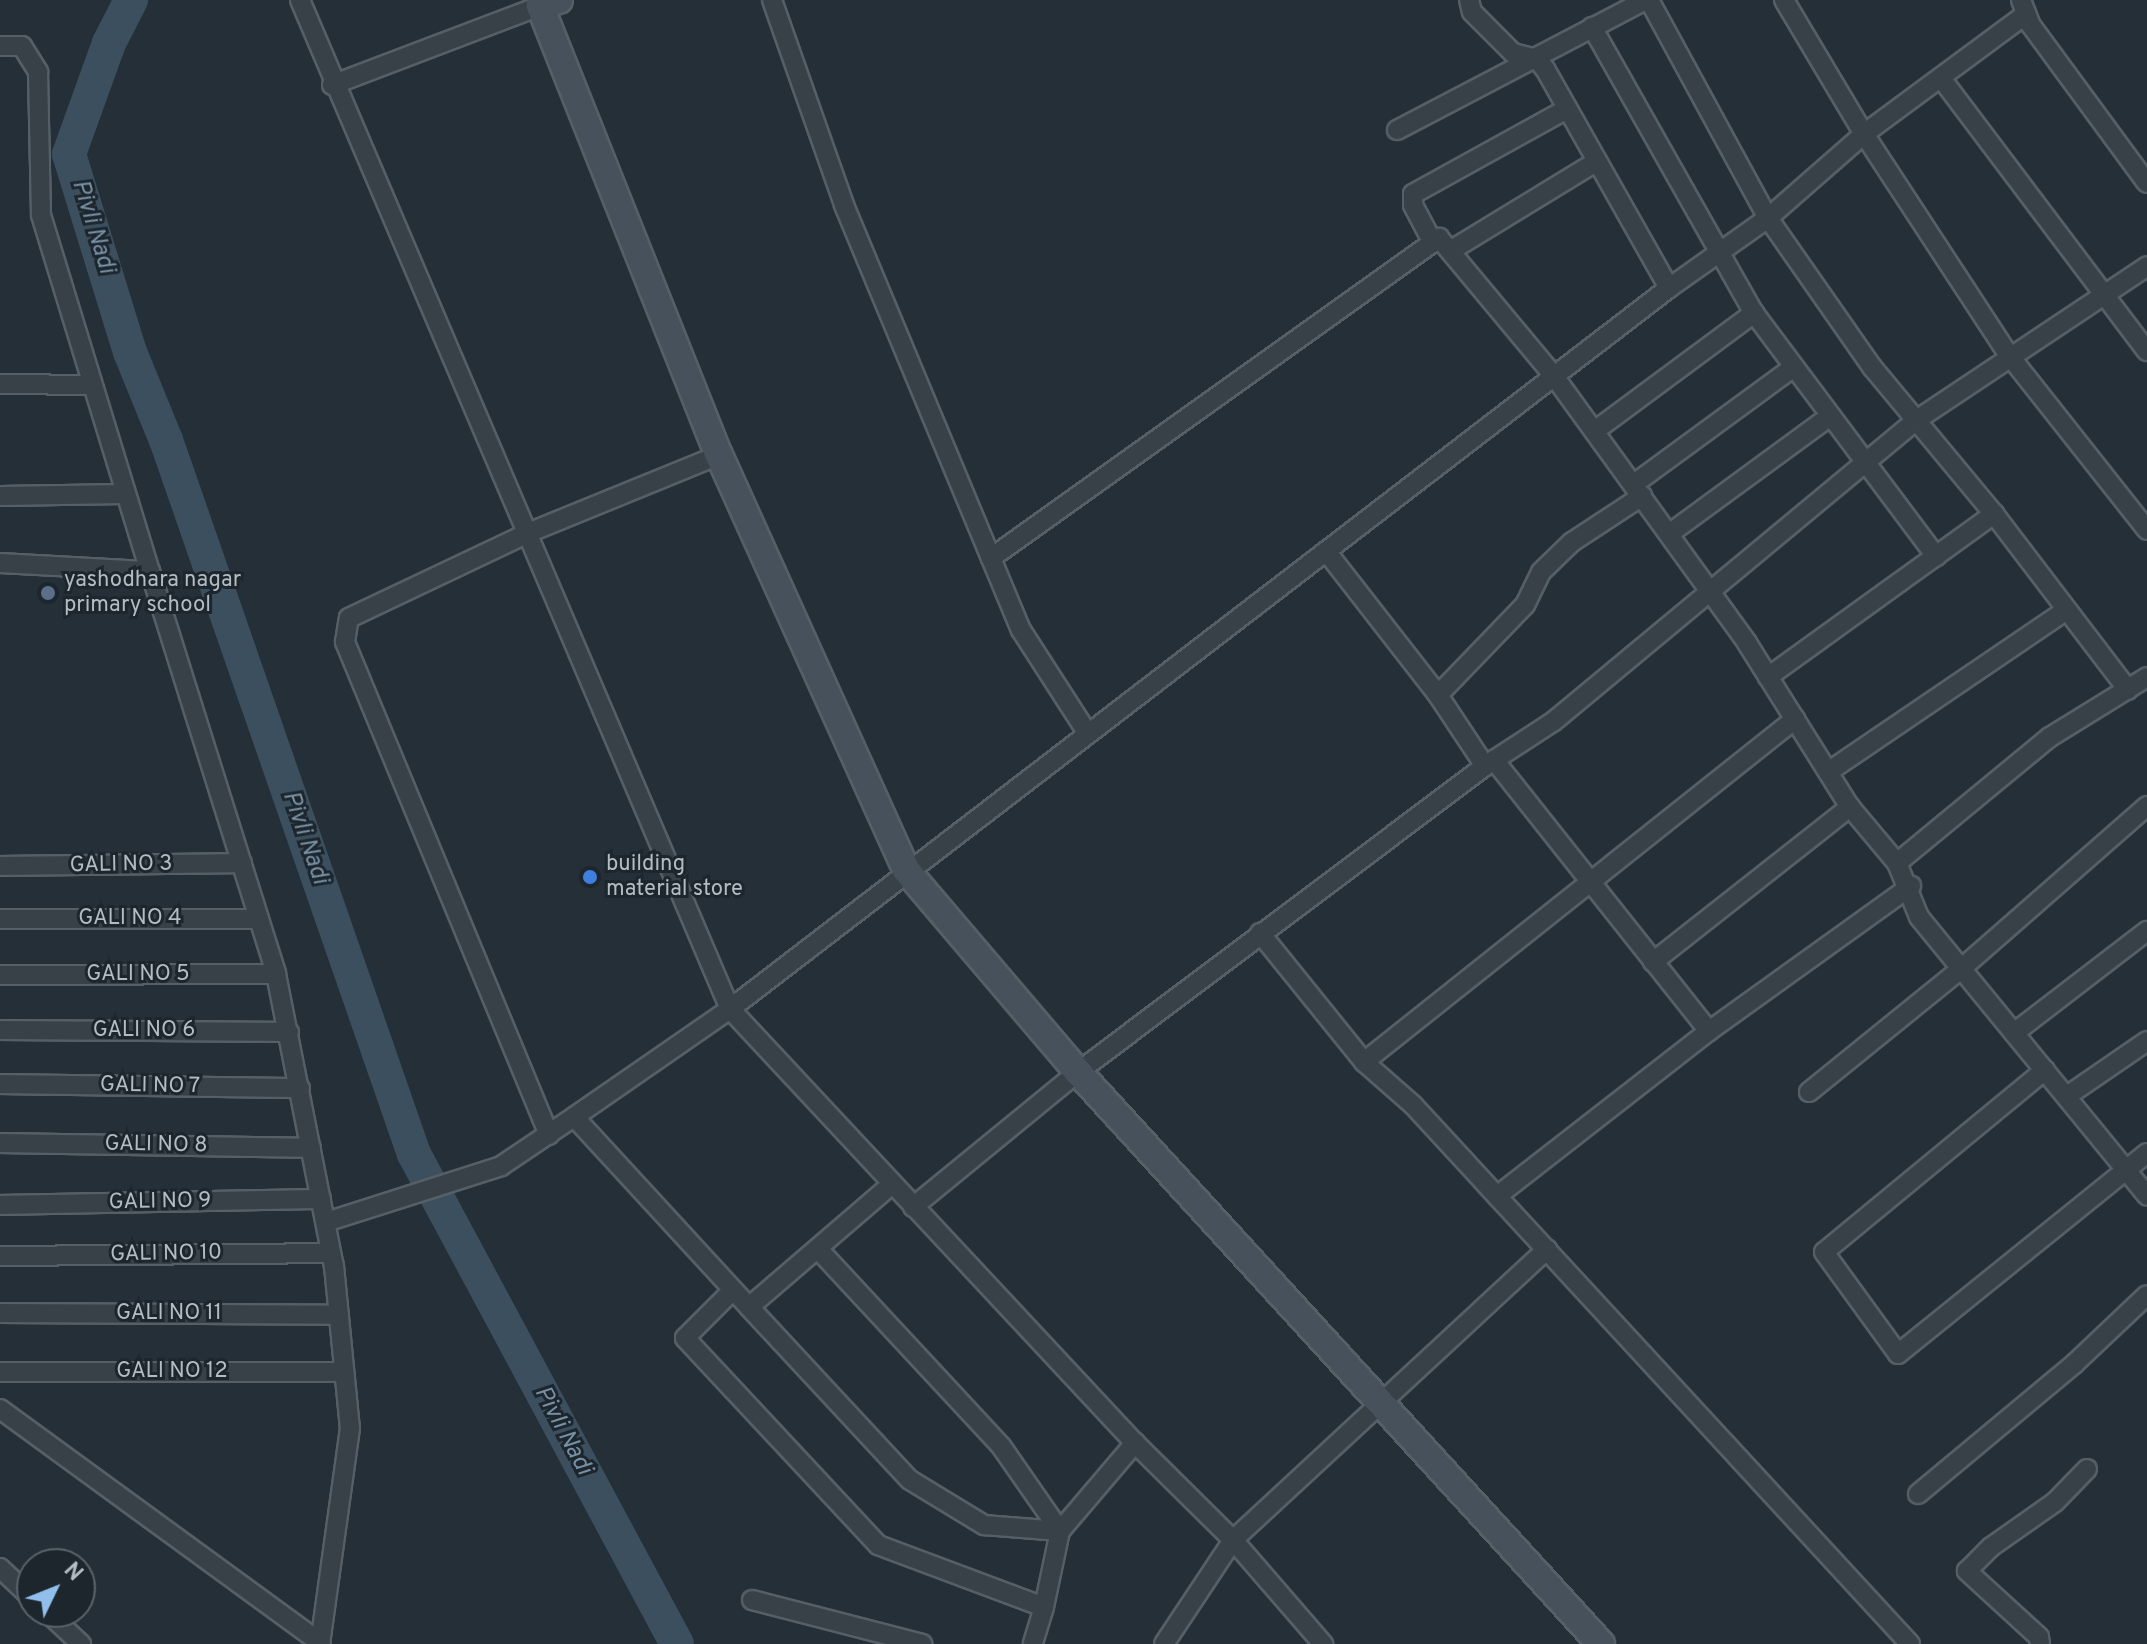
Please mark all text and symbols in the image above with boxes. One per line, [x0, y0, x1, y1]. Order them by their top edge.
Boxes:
water label: Pivli Nadi [64, 177, 120, 277]
place label: yashodhara nagar primary school [64, 567, 241, 618]
marker: yashodhara nagar primary school [39, 584, 57, 602]
water label: Pivli Nadi [275, 788, 333, 888]
street label: GALI NO 3 [69, 851, 173, 879]
place label: building material store [606, 851, 743, 902]
marker: building material store [581, 868, 599, 886]
street label: GALI NO 4 [78, 906, 182, 932]
street label: GALI NO 5 [86, 962, 190, 988]
street label: GALI NO 6 [93, 1018, 195, 1044]
street label: GALI NO 7 [99, 1072, 201, 1100]
street label: GALI NO 8 [104, 1131, 208, 1159]
street label: GALI NO 9 [108, 1188, 212, 1216]
street label: GALI NO 10 [110, 1240, 222, 1268]
street label: GALI NO 11 [116, 1301, 222, 1327]
street label: GALI NO 12 [116, 1359, 228, 1385]
water label: Pivli Nadi [527, 1382, 597, 1480]
north arrow [16, 1548, 96, 1628]
text: N [57, 1558, 88, 1588]

